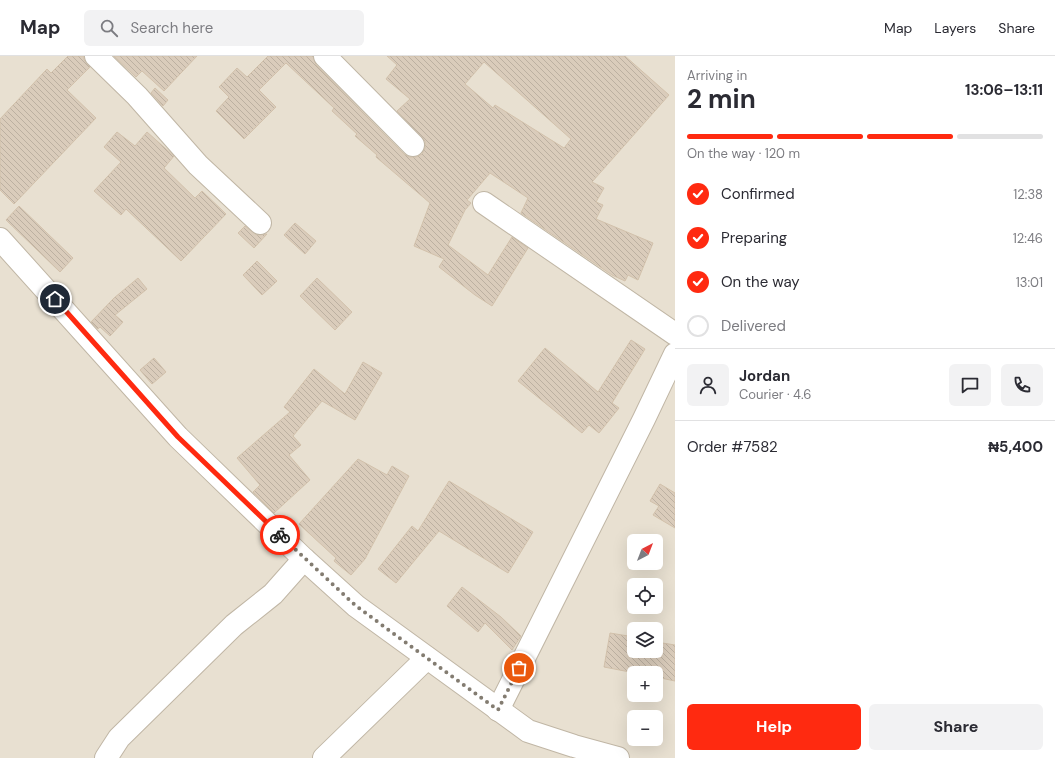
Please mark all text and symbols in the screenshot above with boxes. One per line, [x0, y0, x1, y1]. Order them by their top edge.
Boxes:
search box [84, 10, 364, 46]
text: Map [20, 15, 60, 40]
icon: search [98, 17, 120, 39]
text: Search here [130, 18, 213, 38]
text: Map [884, 19, 912, 37]
text: Layers [934, 19, 976, 37]
text: Share [998, 19, 1035, 37]
text: Arriving in [687, 67, 747, 84]
text: 13:06–13:11 [965, 80, 1043, 100]
text: 2 min [687, 82, 756, 116]
text: On the way · 120 m [687, 145, 800, 162]
icon: check [687, 183, 709, 205]
text: Confirmed [721, 184, 795, 204]
text: 12:38 [1013, 186, 1043, 203]
icon: check [687, 227, 709, 249]
text: Preparing [721, 228, 787, 248]
text: 12:46 [1013, 230, 1043, 247]
icon: check [687, 271, 709, 293]
text: On the way [721, 272, 800, 292]
text: 13:01 [1016, 274, 1043, 291]
pin [38, 282, 72, 316]
icon: home [44, 288, 66, 310]
text: Delivered [721, 316, 786, 336]
button: person [687, 364, 729, 406]
button: chat [949, 364, 991, 406]
button: phone [1001, 364, 1043, 406]
text: Jordan [739, 366, 790, 386]
text: Courier · 4.6 [739, 386, 811, 403]
text: Order #7582 [687, 437, 778, 457]
text: ₦5,400 [988, 437, 1043, 457]
courier [260, 515, 300, 555]
icon: bike [269, 524, 291, 546]
north arrow [627, 534, 663, 570]
map controls [627, 534, 663, 746]
button: locate [627, 578, 663, 614]
button: layers [627, 622, 663, 658]
pin [502, 651, 536, 685]
icon: bag [508, 657, 530, 679]
button: + [627, 666, 663, 702]
button: Help [687, 704, 861, 750]
button: Share [869, 704, 1043, 750]
button: − [627, 710, 663, 746]

